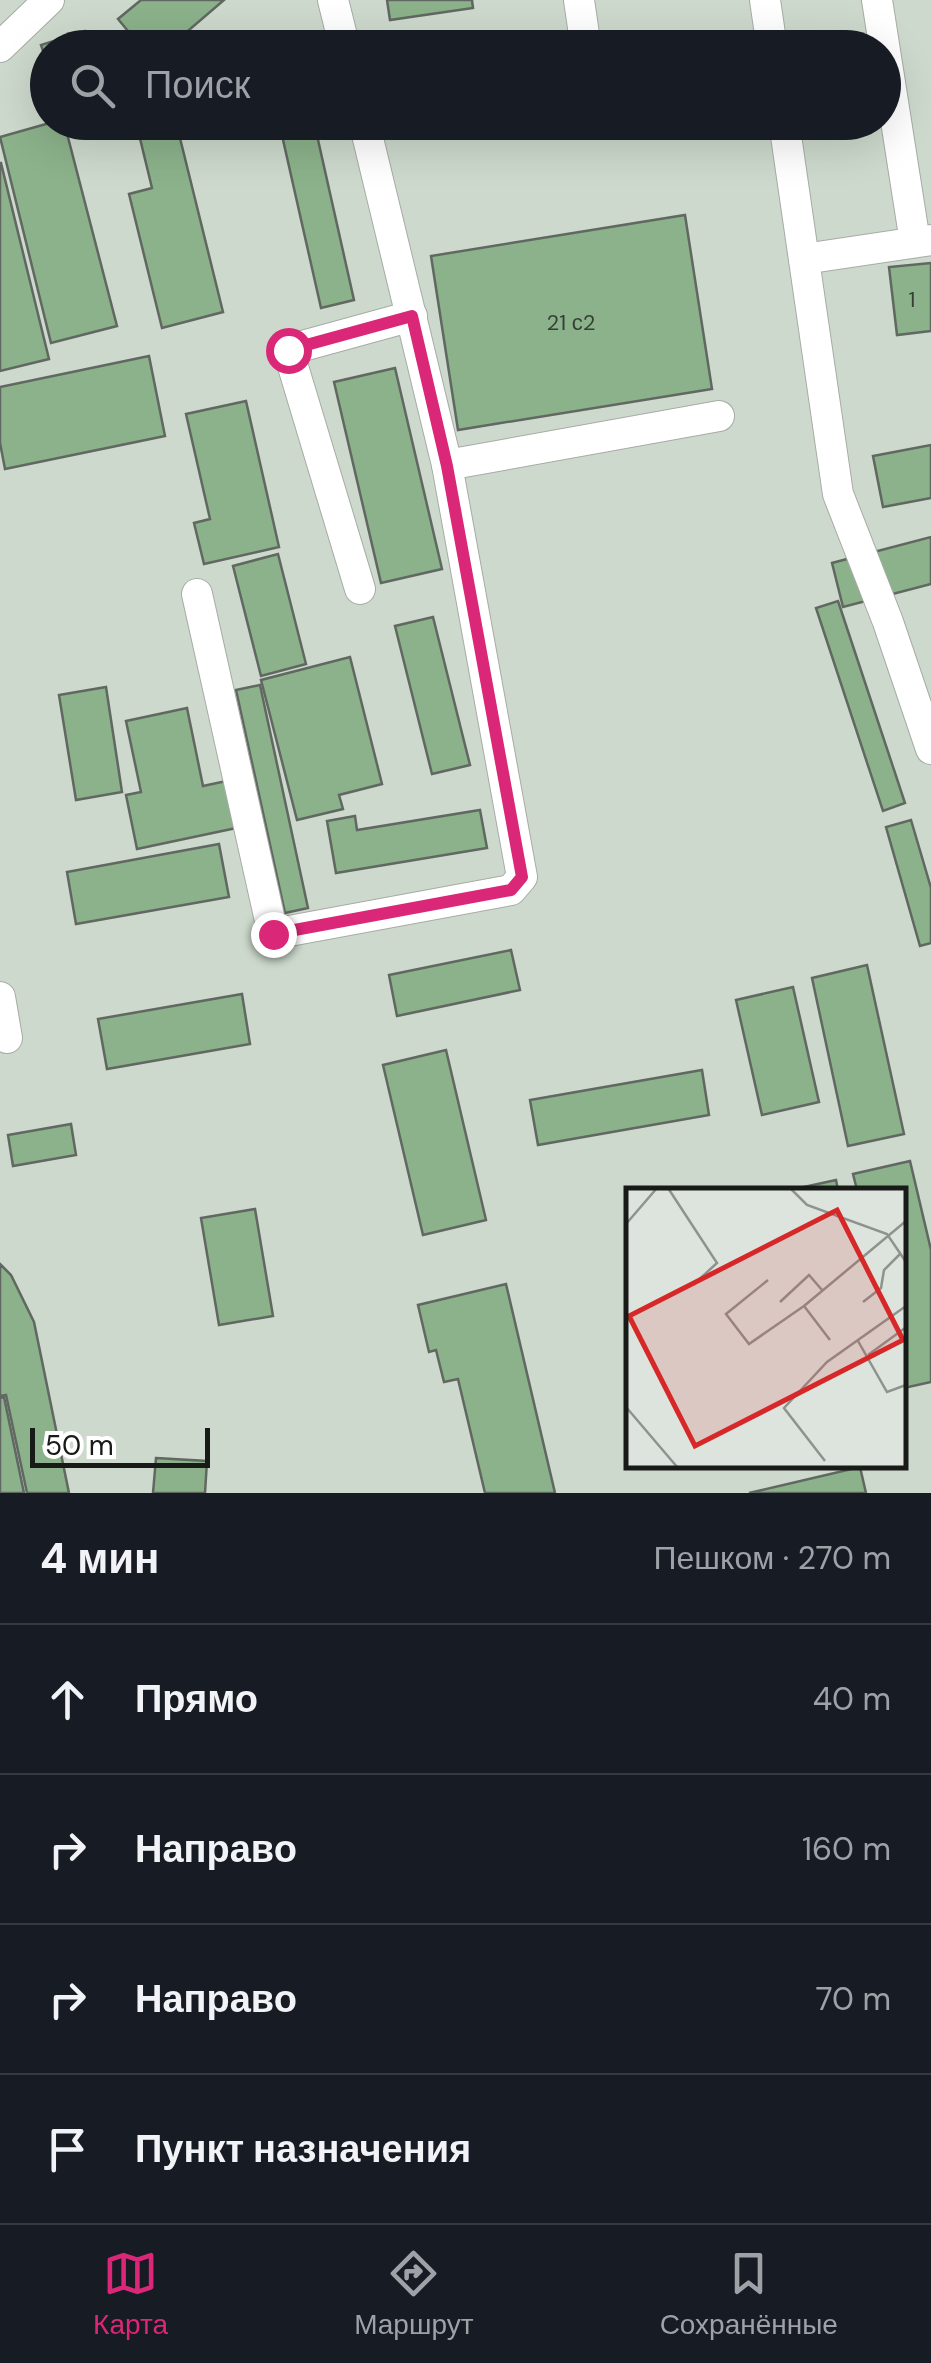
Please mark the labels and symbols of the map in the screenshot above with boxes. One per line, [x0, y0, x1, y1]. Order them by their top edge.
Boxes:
house number: 1 [909, 285, 915, 314]
house number: 21 с2 [546, 308, 596, 337]
route start [266, 328, 312, 374]
route end [251, 912, 297, 958]
inset map [626, 1188, 906, 1468]
scale bar [30, 1423, 210, 1468]

